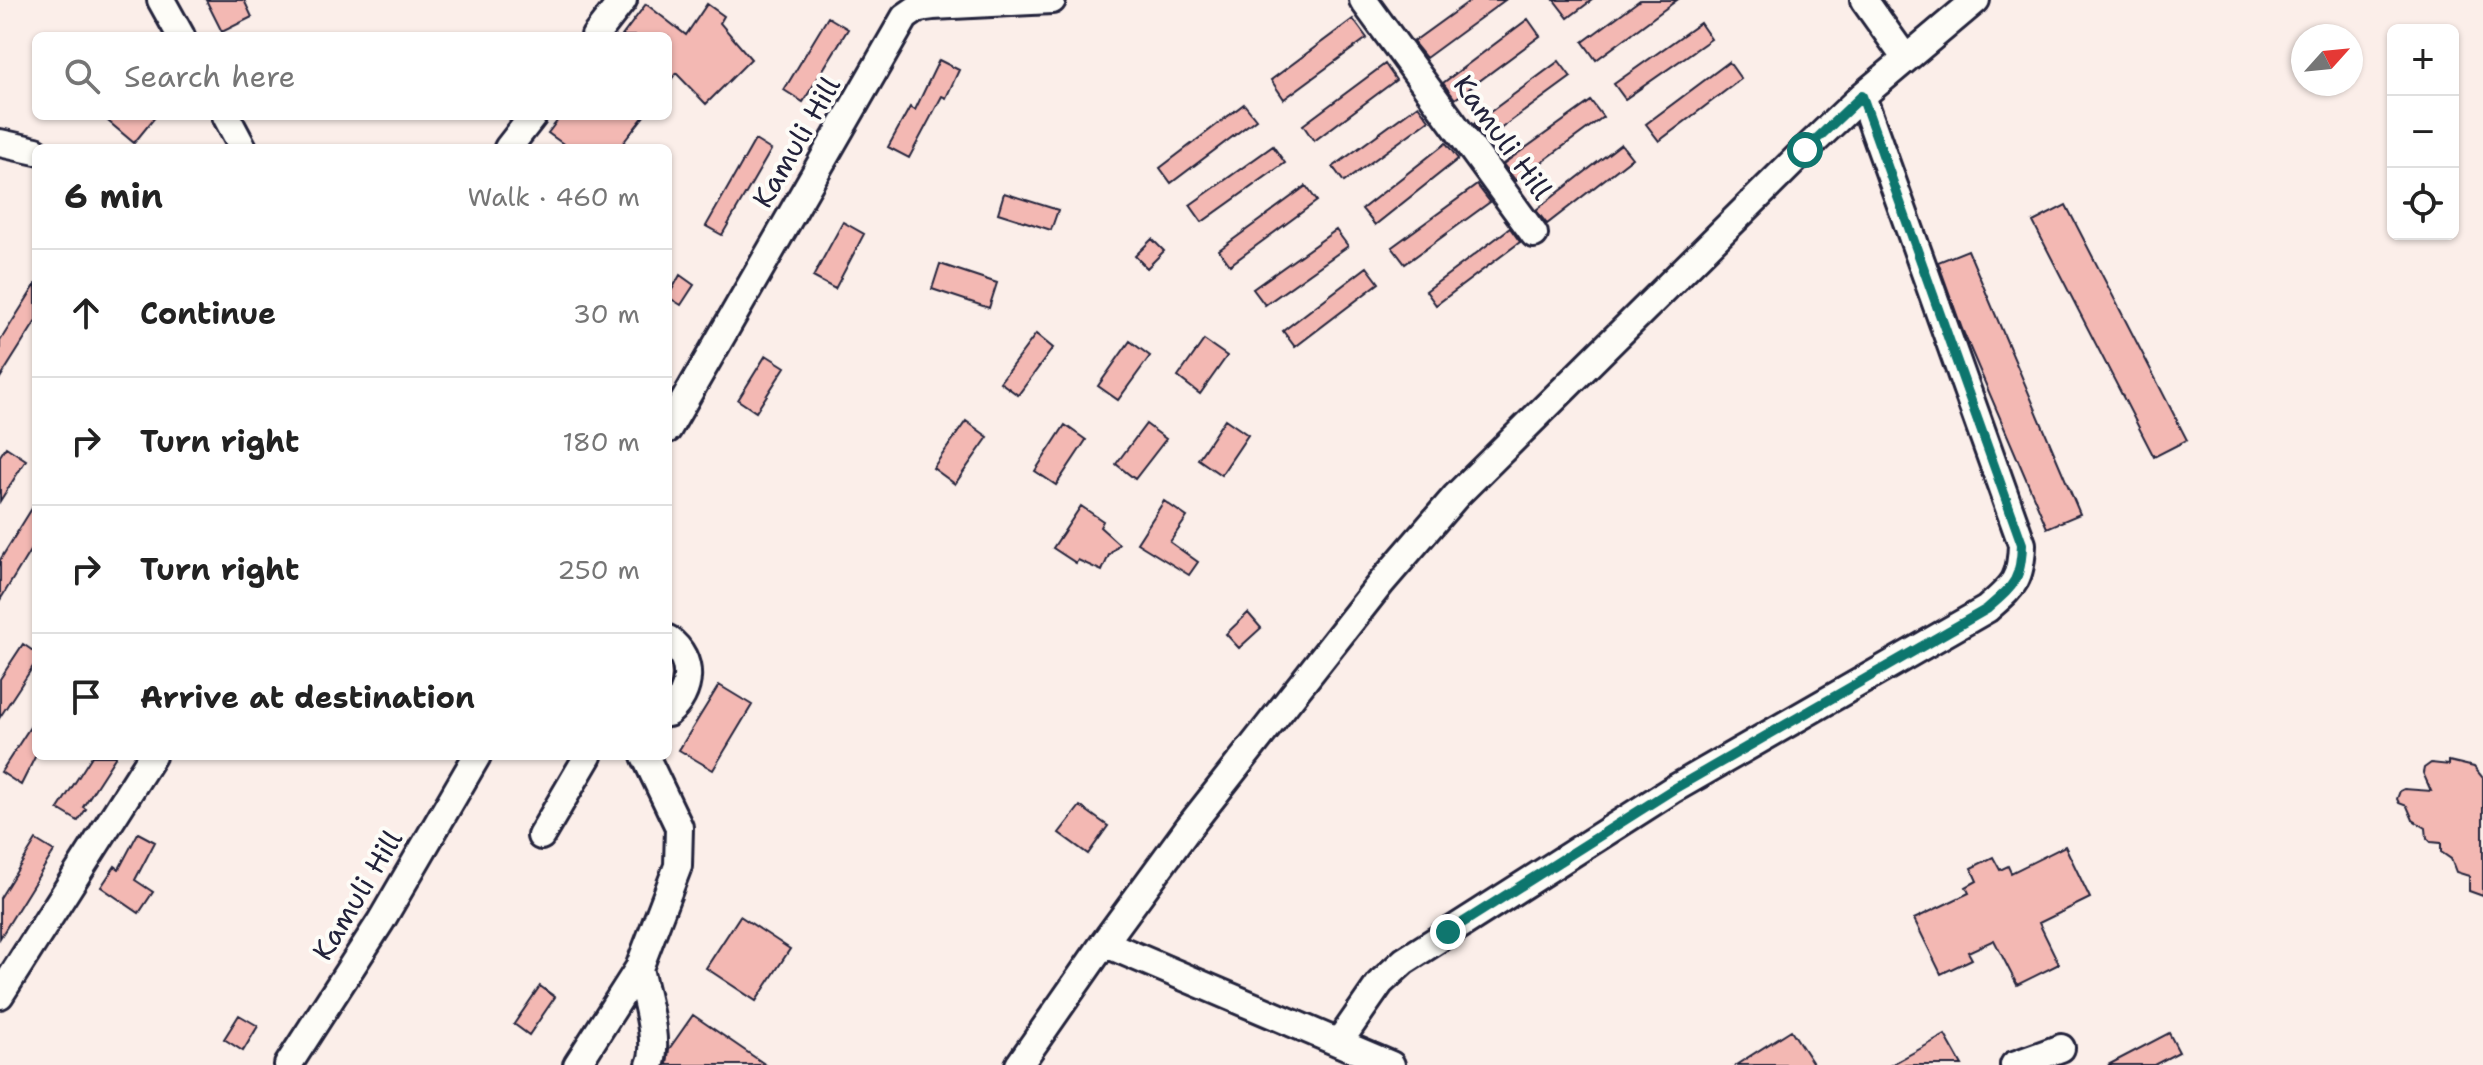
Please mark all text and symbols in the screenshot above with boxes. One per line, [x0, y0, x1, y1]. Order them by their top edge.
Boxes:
north arrow [2291, 24, 2363, 96]
map controls [2387, 24, 2459, 240]
button: + [2387, 24, 2459, 96]
search box [32, 32, 672, 120]
icon: search [60, 54, 104, 98]
text: Search here [124, 56, 295, 97]
street label: Kamuli Hill [1445, 67, 1561, 208]
street label: Kamuli Hill [743, 69, 849, 215]
button: − [2387, 96, 2459, 168]
route start [1787, 132, 1823, 168]
button: locate [2387, 168, 2459, 240]
text: 6 min [64, 173, 163, 219]
text: Walk · 460 m [467, 179, 640, 214]
icon: ahead [64, 291, 108, 335]
text: Continue [140, 293, 276, 334]
text: 30 m [573, 296, 640, 331]
icon: right [64, 419, 108, 463]
text: Turn right [140, 421, 299, 462]
text: 180 m [562, 424, 640, 459]
icon: right [64, 547, 108, 591]
text: Turn right [140, 549, 299, 590]
text: 250 m [557, 552, 640, 587]
icon: arrive [64, 675, 108, 719]
text: Arrive at destination [140, 677, 475, 718]
street label: Kamuli Hill [303, 822, 411, 967]
route end [1430, 914, 1466, 950]

